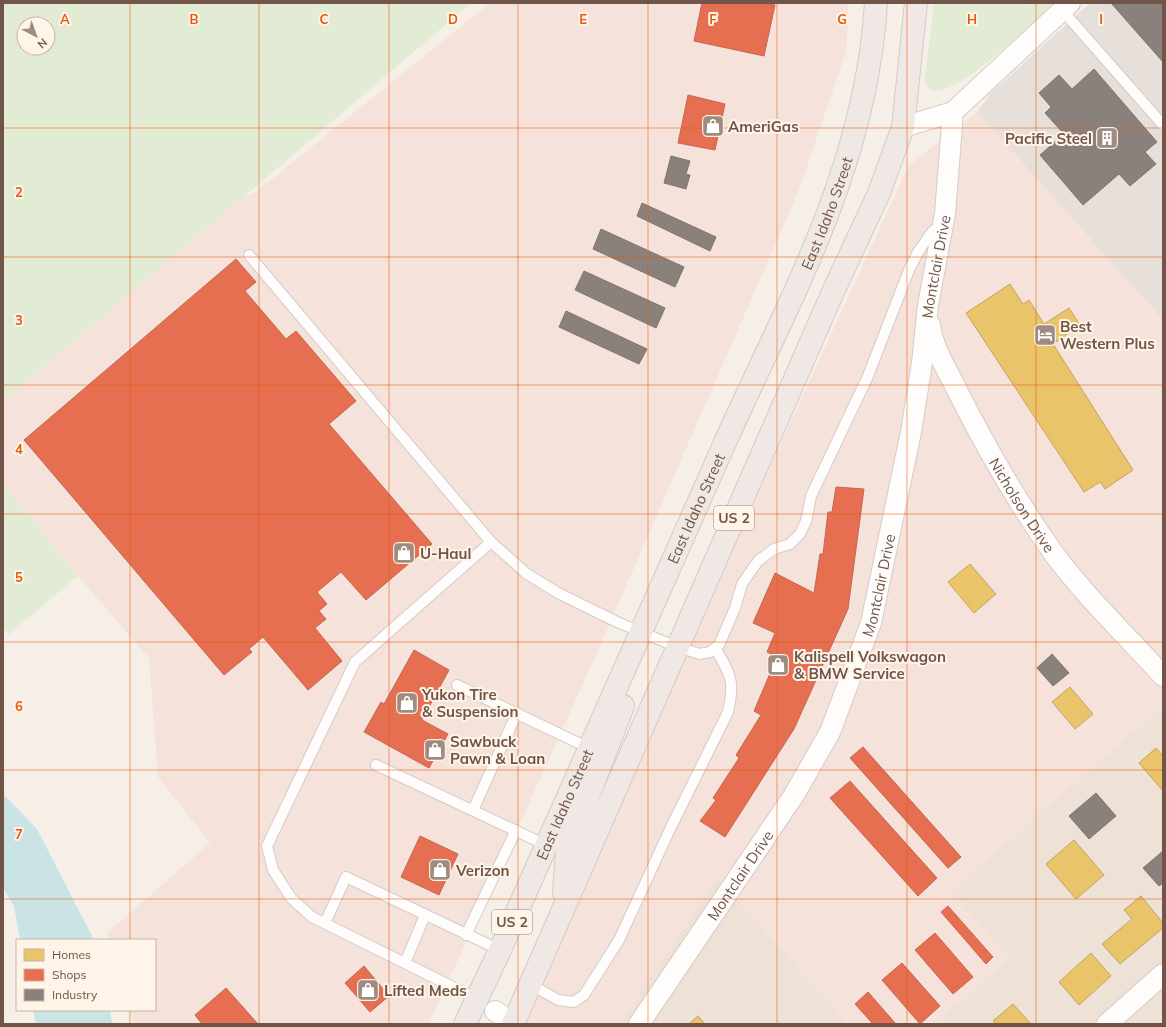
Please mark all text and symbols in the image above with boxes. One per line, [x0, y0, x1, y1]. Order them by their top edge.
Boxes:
text: A [60, 11, 70, 27]
text: B [190, 11, 199, 27]
text: C [320, 11, 329, 27]
text: D [448, 11, 458, 27]
text: E [579, 11, 587, 27]
text: F [709, 11, 717, 27]
text: G [837, 11, 847, 27]
text: H [967, 11, 977, 27]
text: I [1099, 11, 1103, 27]
north arrow [16, 16, 56, 56]
text: N [35, 36, 50, 52]
shop icon: AmeriGas [700, 113, 726, 139]
place label: AmeriGas [728, 117, 799, 136]
building icon: Pacific Steel [1094, 125, 1120, 151]
place label: Pacific Steel [1005, 129, 1092, 148]
street label: East Idaho Street [796, 154, 856, 272]
text: 2 [15, 184, 23, 200]
street label: Montclair Drive [917, 213, 954, 319]
text: 3 [15, 312, 23, 328]
place label: Best Western Plus [1060, 317, 1155, 353]
hotel icon: Best Western Plus [1032, 322, 1058, 348]
text: 4 [15, 441, 23, 457]
street label: East Idaho Street [663, 450, 729, 566]
street label: Nicholson Drive [986, 454, 1059, 556]
road number: US 2 [714, 506, 754, 530]
street label: Montclair Drive [857, 532, 899, 639]
shop icon: U-Haul [391, 540, 417, 566]
place label: U-Haul [420, 544, 471, 563]
text: 5 [15, 569, 23, 585]
place label: Kalispell Volkswagon & BMW Service [794, 647, 946, 683]
shop icon: Kalispell Volkswagon & BMW Service [765, 652, 791, 678]
place label: Yukon Tire & Suspension [421, 685, 518, 721]
shop icon: Yukon Tire & Suspension [394, 690, 420, 716]
text: 6 [15, 698, 23, 714]
place label: Sawbuck Pawn & Loan [450, 732, 545, 768]
shop icon: Sawbuck Pawn & Loan [422, 737, 448, 763]
street label: East Idaho Street [531, 746, 597, 863]
text: 7 [15, 826, 23, 842]
street label: Montclair Drive [703, 826, 777, 924]
shop icon: Verizon [427, 857, 453, 883]
place label: Verizon [455, 861, 510, 880]
road number: US 2 [492, 910, 532, 934]
legend [16, 939, 156, 1011]
text: Homes [52, 947, 91, 962]
text: Shops [52, 967, 87, 982]
shop icon: Lifted Meds [355, 977, 381, 1003]
place label: Lifted Meds [384, 981, 467, 1000]
text: Industry [52, 987, 98, 1002]

